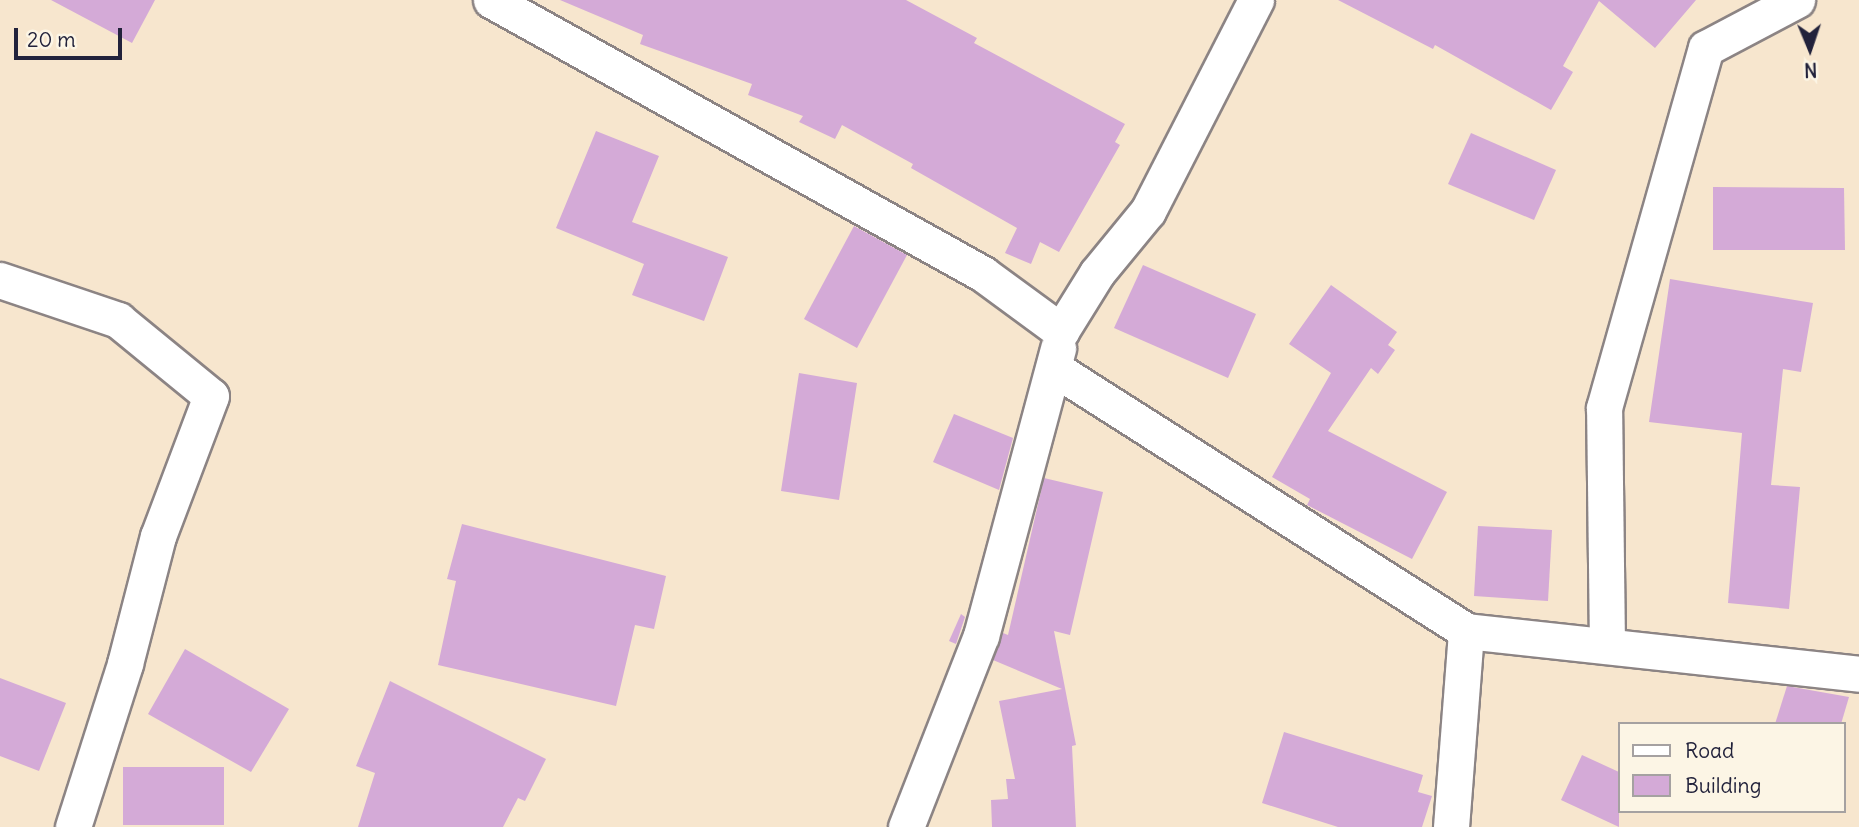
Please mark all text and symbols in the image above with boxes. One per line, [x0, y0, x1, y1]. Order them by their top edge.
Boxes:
scale bar [18, 14, 126, 58]
north arrow [1775, 14, 1845, 84]
text: 20 m [27, 26, 76, 53]
text: N [1804, 58, 1818, 82]
legend [1618, 722, 1845, 813]
text: Road [1685, 737, 1734, 764]
text: Building [1685, 772, 1761, 799]

